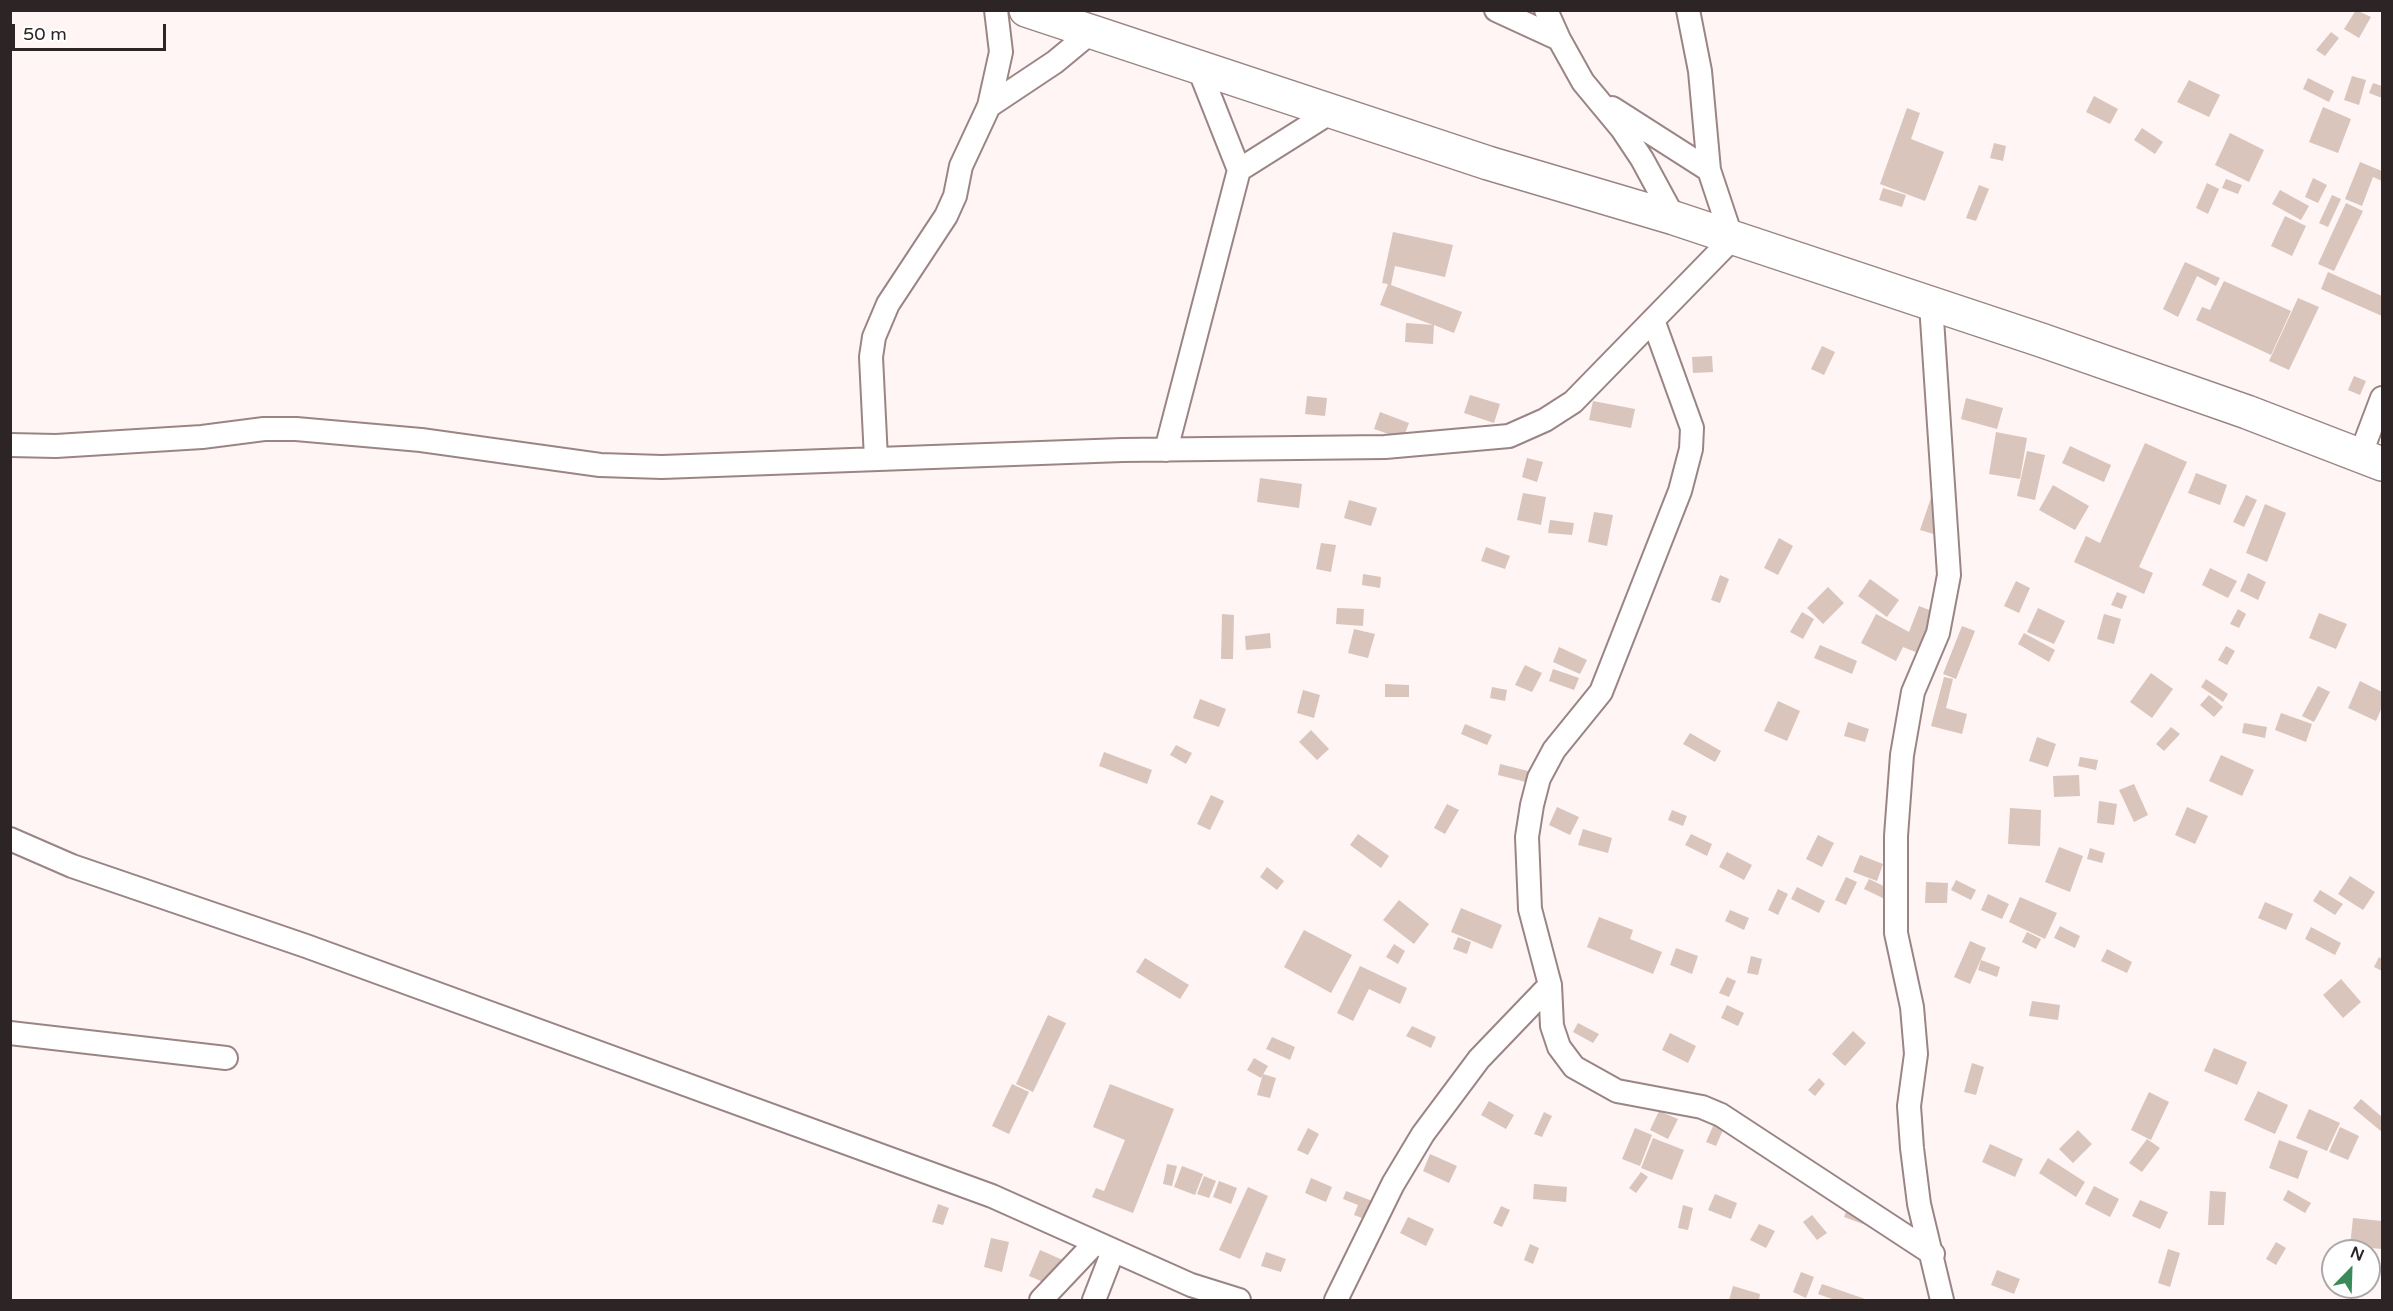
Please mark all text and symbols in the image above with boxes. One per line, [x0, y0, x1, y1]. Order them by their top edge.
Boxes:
scale bar [15, 12, 170, 50]
text: 50 m [23, 23, 67, 45]
north arrow [2321, 1239, 2381, 1299]
text: N [2347, 1243, 2367, 1266]

